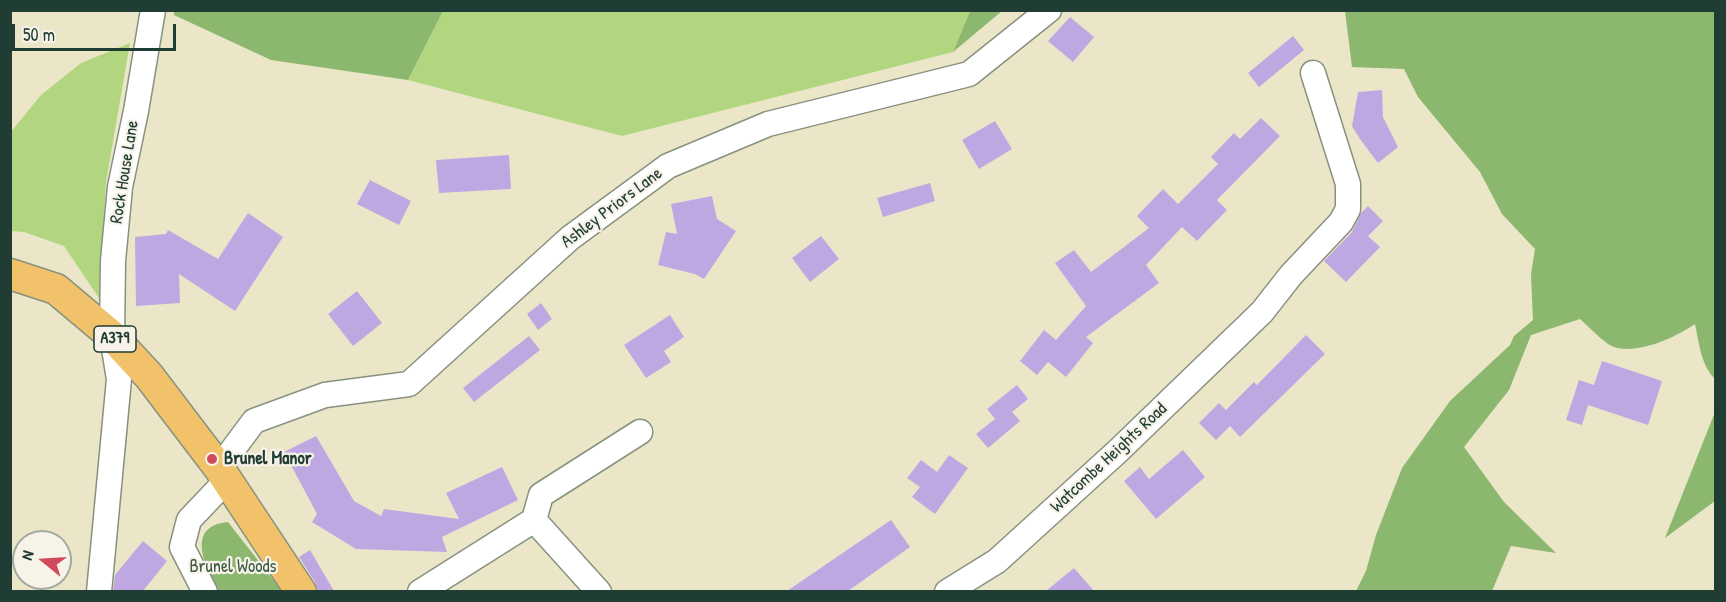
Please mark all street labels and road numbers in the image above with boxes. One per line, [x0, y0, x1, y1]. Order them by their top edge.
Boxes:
street label: Rock House Lane [106, 119, 144, 225]
street label: Ashley Priors Lane [557, 163, 667, 253]
road number: A379 [94, 326, 136, 352]
street label: Watcombe Heights Road [1046, 398, 1172, 518]

